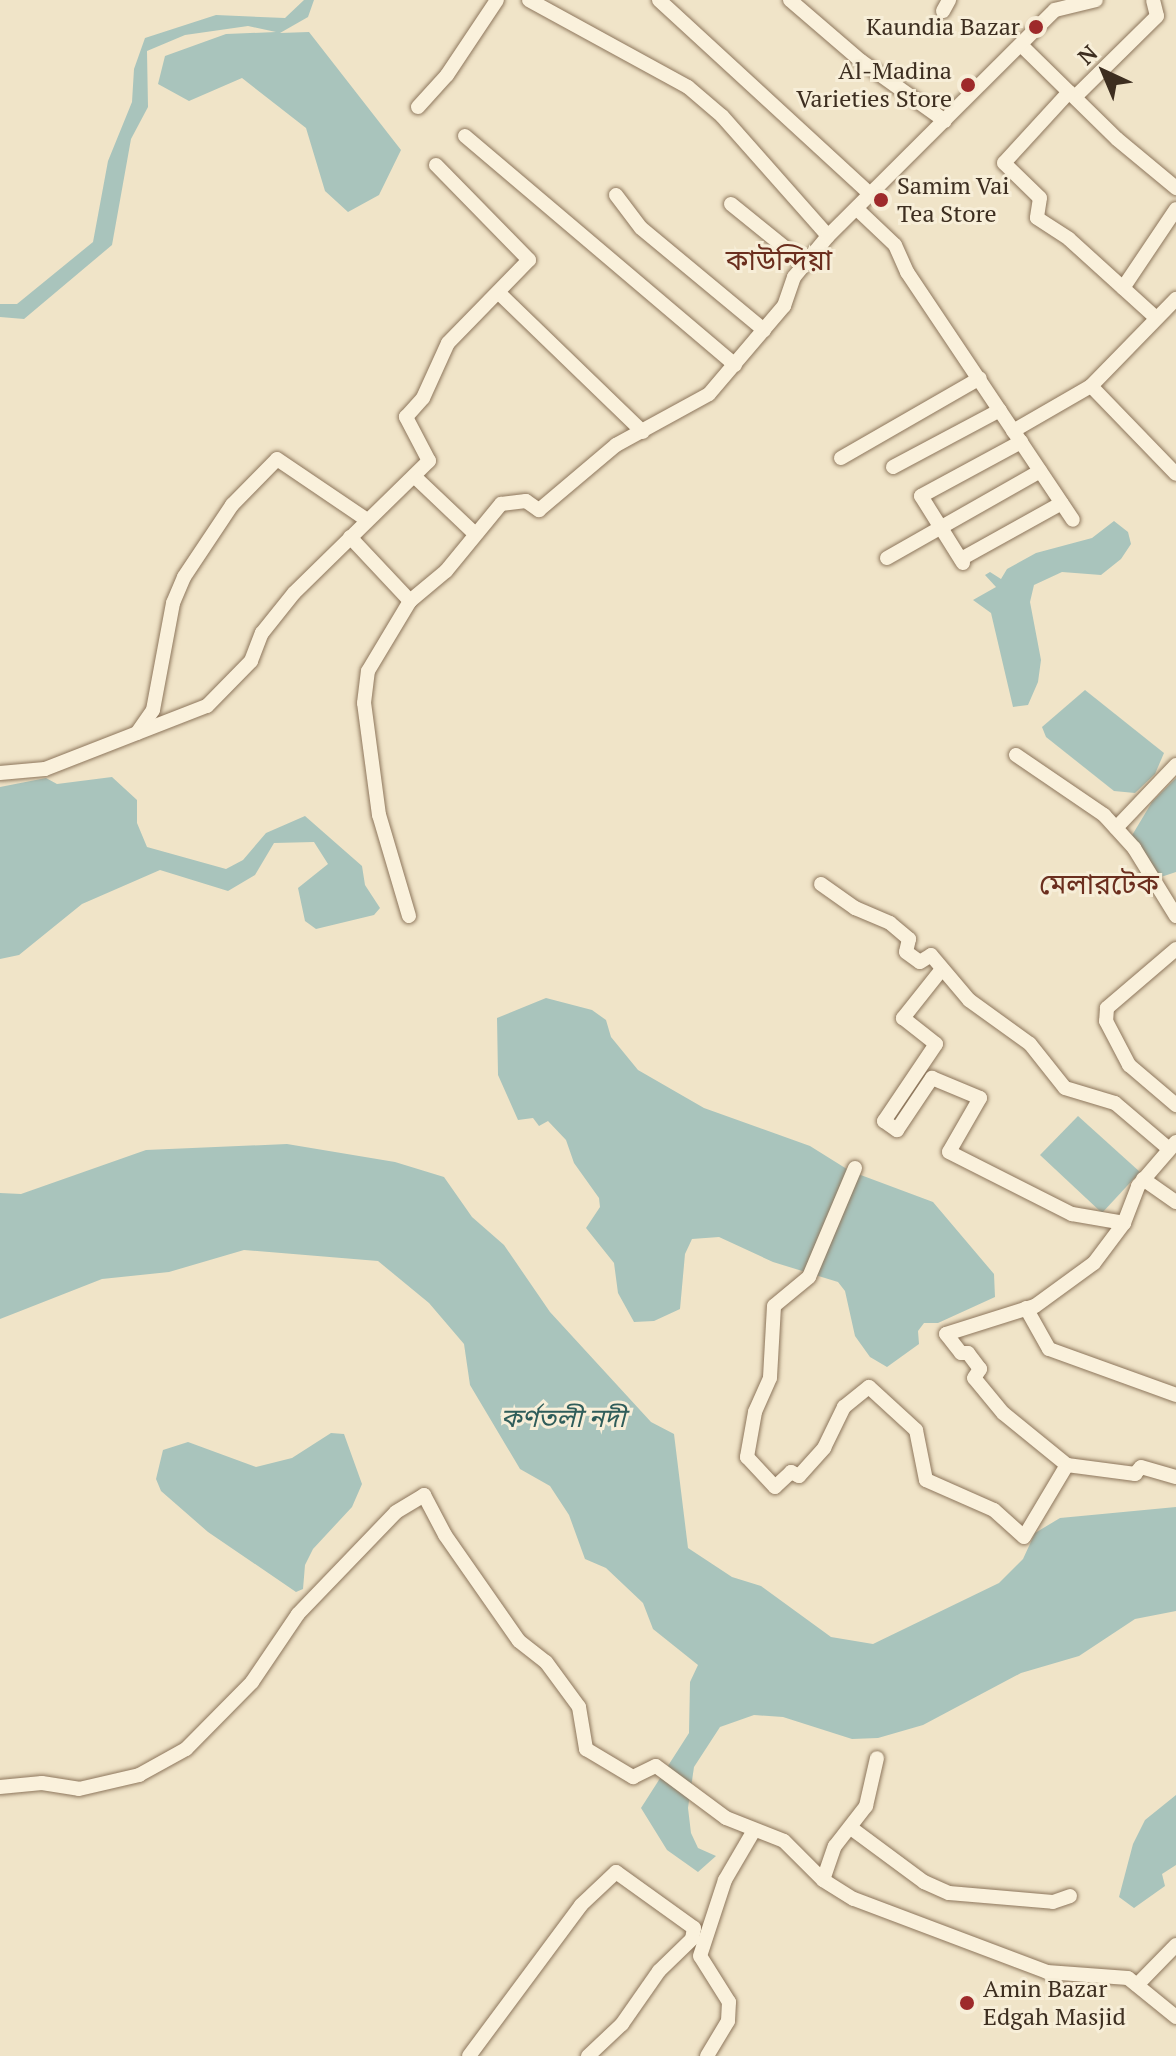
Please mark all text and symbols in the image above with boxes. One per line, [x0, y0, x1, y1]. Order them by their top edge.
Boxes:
place label: Kaundia Bazar [866, 13, 1020, 41]
marker: Kaundia Bazar [1027, 18, 1045, 36]
north arrow [1064, 32, 1144, 112]
text: N [1071, 38, 1103, 71]
place label: Al-Madina Varieties Store [796, 57, 952, 113]
marker: Al-Madina Varieties Store [959, 76, 977, 94]
place label: Samim Vai Tea Store [897, 172, 1010, 228]
marker: Samim Vai Tea Store [872, 191, 890, 209]
district label: কাউন্দিয়া [726, 243, 832, 277]
district label: মেলারটেক [1039, 867, 1159, 901]
water label: কর্ণতলী নদী [501, 1402, 625, 1434]
place label: Amin Bazar Edgah Masjid [983, 1975, 1126, 2031]
marker: Amin Bazar Edgah Masjid [958, 1994, 976, 2012]

